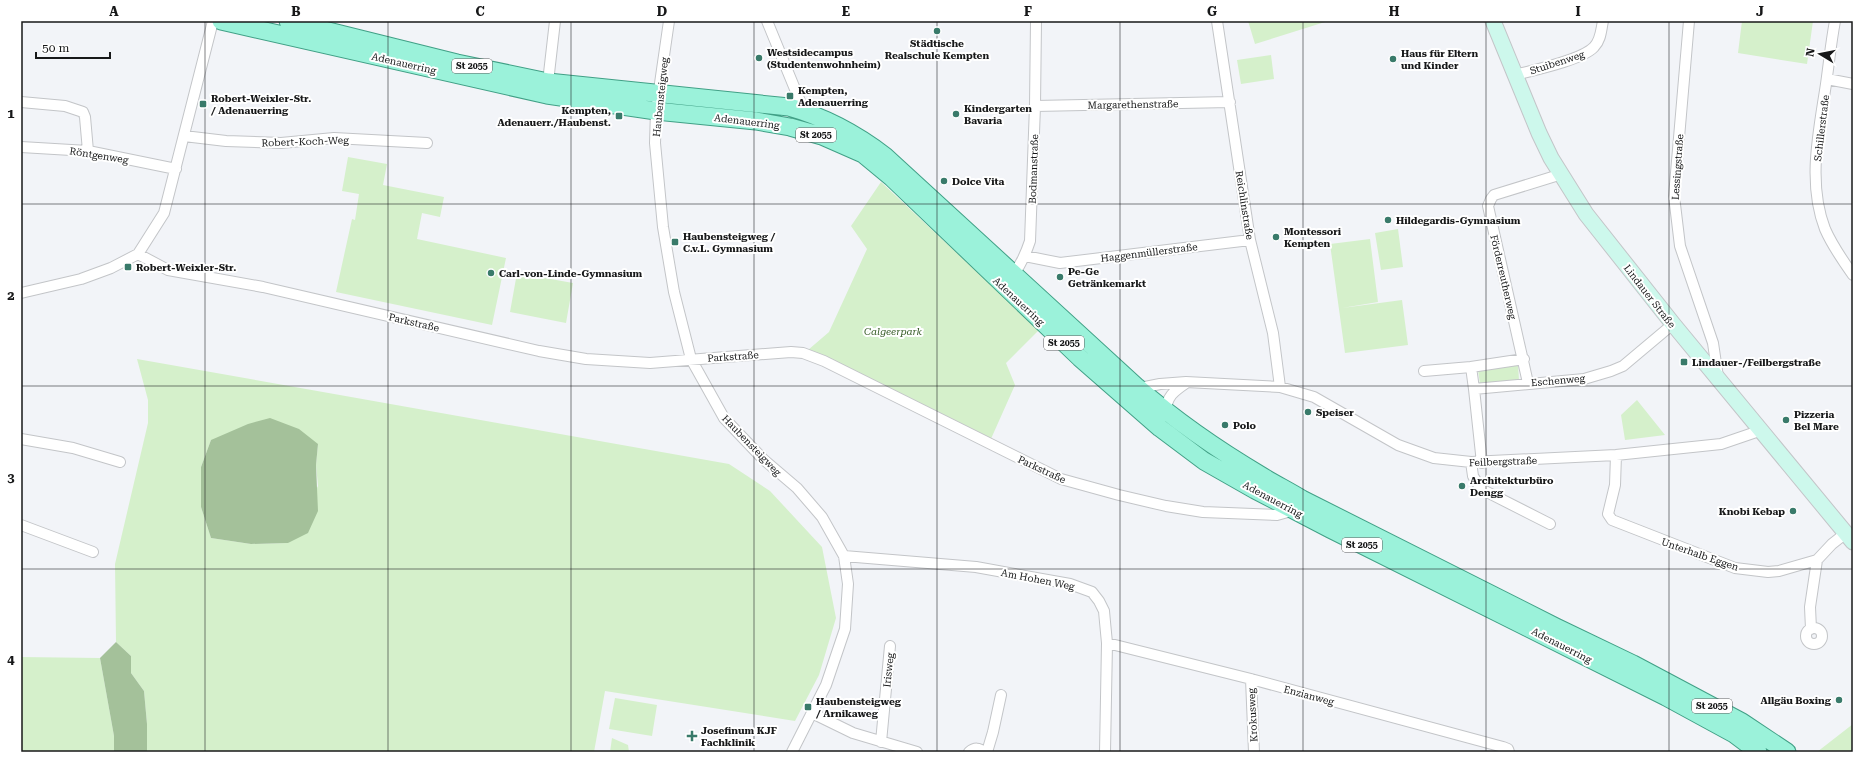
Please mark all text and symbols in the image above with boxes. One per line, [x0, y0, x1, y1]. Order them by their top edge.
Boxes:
text: A [109, 4, 119, 19]
text: B [291, 4, 301, 19]
text: C [475, 4, 485, 19]
text: D [657, 4, 667, 19]
text: E [842, 4, 850, 19]
text: F [1024, 4, 1032, 19]
text: G [1207, 4, 1217, 19]
text: H [1389, 4, 1400, 19]
text: I [1575, 4, 1581, 19]
text: J [1756, 4, 1764, 19]
marker: Städtische Realschule Kempten [932, 26, 942, 36]
scale bar [36, 34, 110, 60]
north arrow [1800, 34, 1840, 74]
place label: Städtische Realschule Kempten [885, 38, 989, 61]
text: 50 m [42, 41, 69, 55]
place label: Westsidecampus (Studentenwohnheim) [767, 47, 881, 70]
text: N [1804, 47, 1818, 58]
place label: Haus für Eltern und Kinder [1401, 48, 1479, 71]
street label: Stuibenweg [1528, 48, 1586, 76]
street label: Adenauerring [371, 51, 438, 76]
marker: Westsidecampus (Studentenwohnheim) [754, 53, 764, 63]
marker: Haus für Eltern und Kinder [1388, 54, 1398, 64]
street label: Haubensteigweg [651, 56, 670, 138]
road number: St 2055 [452, 59, 492, 73]
place label: Kempten, Adenauerring [798, 85, 869, 108]
marker: Kempten, Adenauerring [785, 91, 795, 101]
place label: Robert-Weixler-Str. / Adenauerring [210, 93, 311, 116]
street label: Schillerstraße [1812, 94, 1831, 162]
street label: Margarethenstraße [1087, 98, 1179, 111]
marker: Robert-Weixler-Str. / Adenauerring [198, 99, 208, 109]
place label: Kindergarten Bavaria [964, 103, 1032, 126]
place label: Kempten, Adenauerr./Haubenst. [497, 105, 611, 128]
text: 1 [7, 106, 15, 121]
marker: Kindergarten Bavaria [951, 109, 961, 119]
marker: Kempten, Adenauerr./Haubenst. [614, 111, 624, 121]
street label: Adenauerring [714, 112, 781, 131]
road number: St 2055 [796, 128, 836, 142]
street label: Bodmanstraße [1027, 133, 1040, 204]
street label: Lessingstraße [1670, 133, 1685, 200]
street label: Robert-Koch-Weg [261, 134, 349, 149]
street label: Röntgenweg [69, 145, 129, 166]
street label: Reichlinstraße [1234, 170, 1255, 241]
marker: Dolce Vita [939, 176, 949, 186]
place label: Dolce Vita [952, 176, 1005, 187]
marker: Hildegardis-Gymnasium [1383, 215, 1393, 225]
place label: Hildegardis-Gymnasium [1396, 215, 1521, 226]
place label: Montessori Kempten [1284, 226, 1342, 249]
place label: Haubensteigweg / C.v.L. Gymnasium [683, 231, 775, 254]
marker: Montessori Kempten [1271, 232, 1281, 242]
street label: Förderreutherweg [1488, 234, 1519, 321]
marker: Haubensteigweg / C.v.L. Gymnasium [670, 237, 680, 247]
street label: Haggenmüllerstraße [1100, 241, 1199, 264]
marker: Robert-Weixler-Str. [123, 262, 133, 272]
place label: Robert-Weixler-Str. [136, 262, 236, 273]
street label: Lindauer Straße [1622, 263, 1678, 330]
place label: Pe-Ge Getränkemarkt [1068, 266, 1146, 289]
marker: Carl-von-Linde-Gymnasium [486, 268, 496, 278]
place label: Carl-von-Linde-Gymnasium [499, 268, 643, 279]
marker: Pe-Ge Getränkemarkt [1055, 272, 1065, 282]
street label: Adenauerring [991, 275, 1047, 328]
text: 2 [7, 288, 15, 303]
street label: Parkstraße [388, 311, 441, 334]
park label: Calgeerpark [864, 326, 923, 337]
road number: St 2055 [1044, 336, 1084, 350]
street label: Parkstraße [707, 349, 760, 364]
marker: Lindauer-/Feilbergstraße [1679, 357, 1689, 367]
place label: Lindauer-/Feilbergstraße [1692, 357, 1821, 368]
street label: Eschenweg [1531, 373, 1586, 388]
marker: Speiser [1303, 407, 1313, 417]
place label: Speiser [1316, 407, 1354, 418]
place label: Pizzeria Bel Mare [1794, 409, 1839, 432]
street label: Haubensteigweg [720, 413, 784, 478]
marker: Pizzeria Bel Mare [1781, 415, 1791, 425]
marker: Polo [1220, 420, 1230, 430]
place label: Polo [1233, 420, 1256, 431]
street label: Parkstraße [1016, 454, 1068, 486]
street label: Feilbergstraße [1469, 455, 1538, 468]
text: 3 [7, 470, 15, 485]
place label: Architekturbüro Dengg [1470, 475, 1554, 498]
street label: Adenauerring [1241, 479, 1305, 520]
marker: Architekturbüro Dengg [1457, 481, 1467, 491]
place label: Knobi Kebap [1719, 506, 1785, 517]
marker: Knobi Kebap [1788, 506, 1798, 516]
street label: Unterhalb Eggen [1660, 536, 1740, 573]
road number: St 2055 [1342, 538, 1382, 552]
street label: Am Hohen Weg [1000, 567, 1076, 592]
street label: Adenauerring [1530, 626, 1594, 665]
text: 4 [7, 652, 15, 667]
street label: Irisweg [881, 652, 896, 688]
street label: Enzianweg [1282, 683, 1336, 708]
street label: Krokusweg [1246, 688, 1259, 742]
place label: Allgäu Boxing [1760, 695, 1832, 706]
marker: Allgäu Boxing [1834, 695, 1844, 705]
place label: Haubensteigweg / Arnikaweg [815, 696, 902, 719]
road number: St 2055 [1692, 699, 1732, 713]
marker: Haubensteigweg / Arnikaweg [803, 702, 813, 712]
place label: Josefinum KJF Fachklinik [701, 725, 777, 748]
marker: Josefinum KJF Fachklinik [686, 730, 698, 742]

